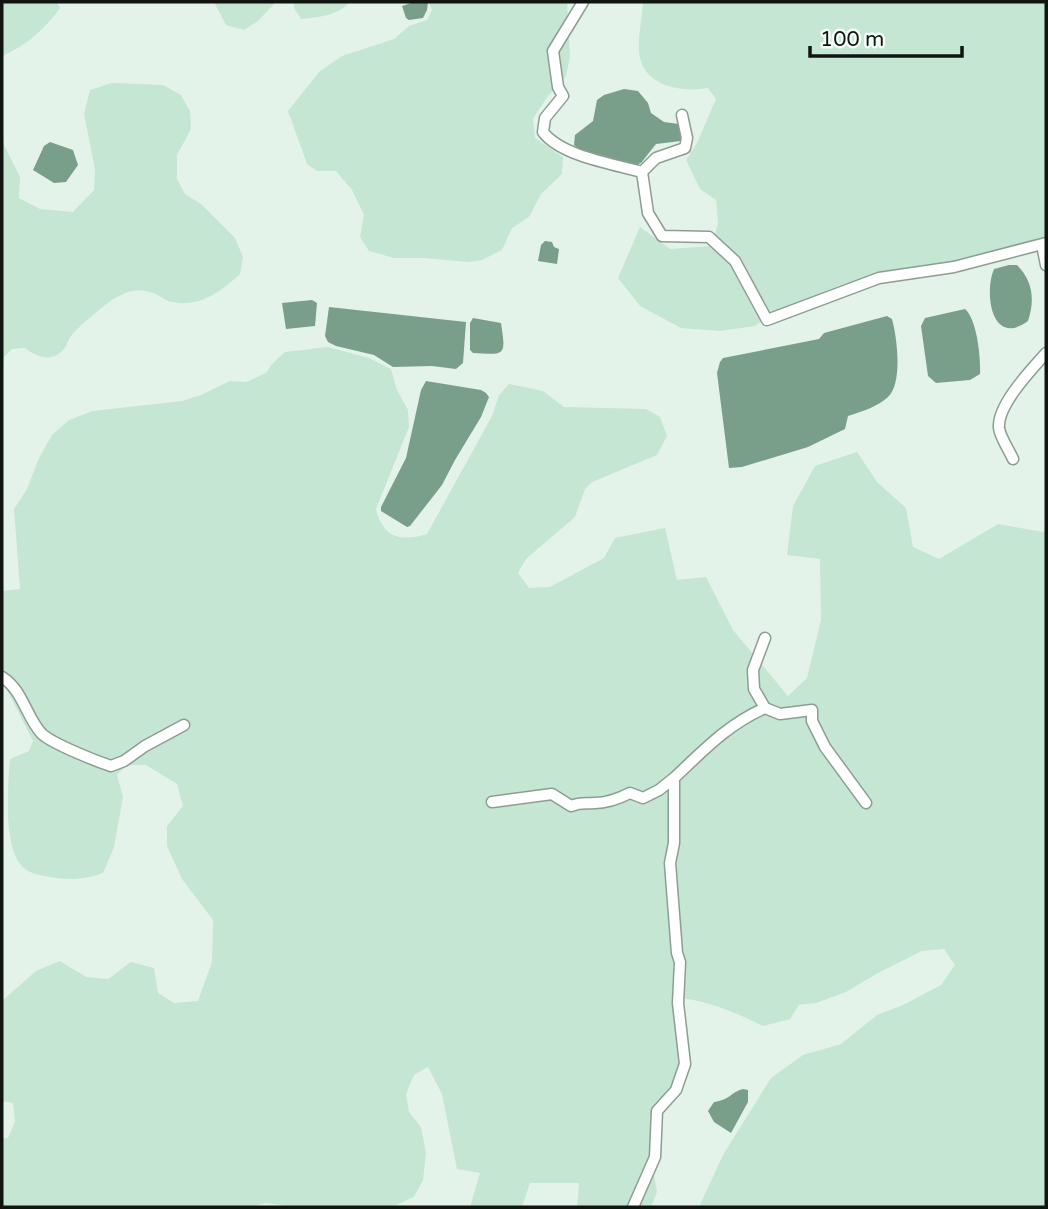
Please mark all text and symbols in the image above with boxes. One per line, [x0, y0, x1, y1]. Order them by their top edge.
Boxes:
scale bar [810, 14, 962, 58]
text: 100 m [820, 27, 884, 52]

